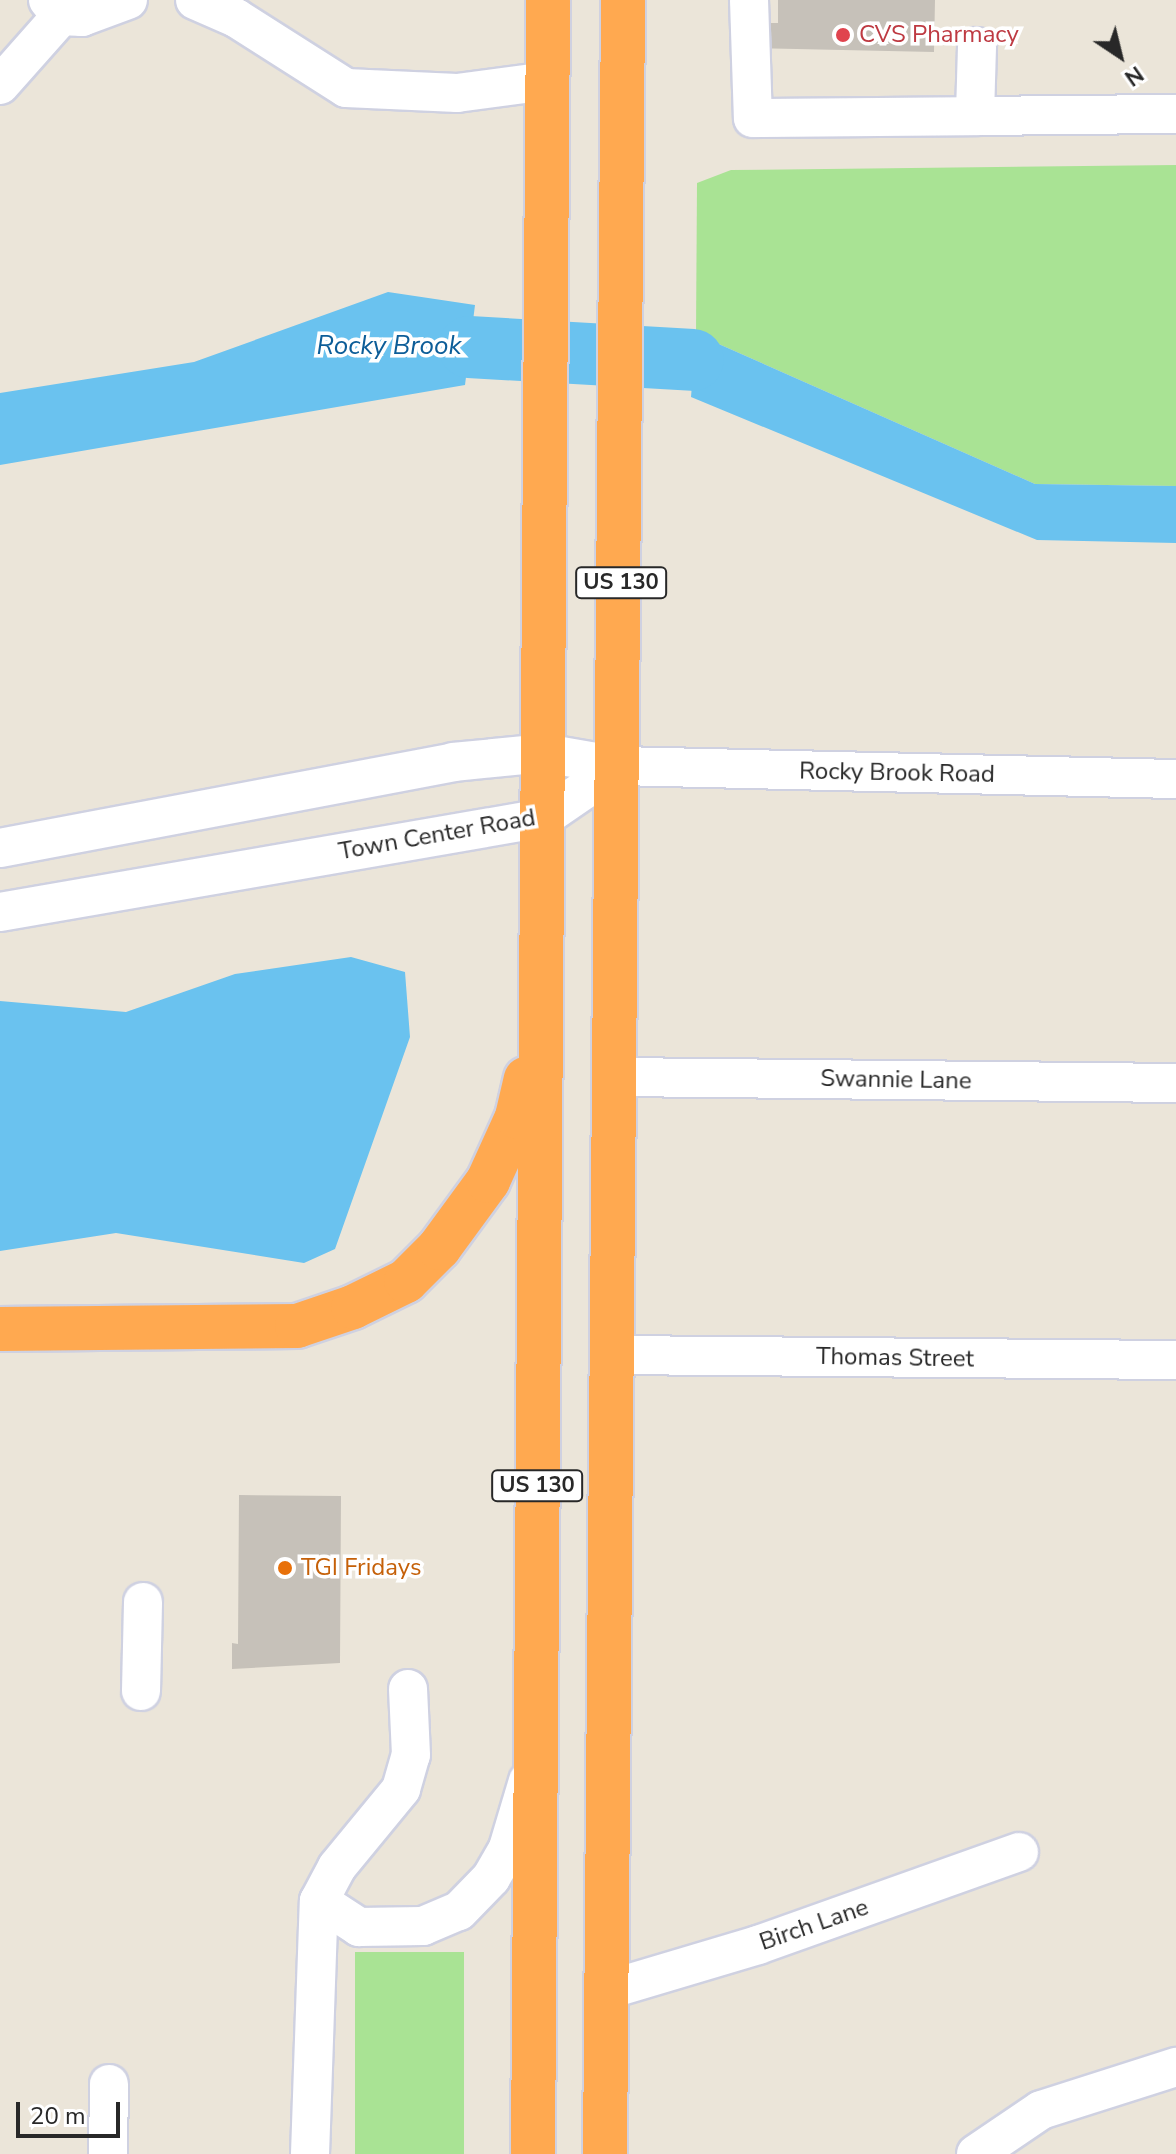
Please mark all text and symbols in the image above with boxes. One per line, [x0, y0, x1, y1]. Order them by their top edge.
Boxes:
north arrow [1080, 16, 1160, 96]
place label: CVS Pharmacy [859, 21, 1019, 49]
marker: CVS Pharmacy [834, 26, 852, 44]
text: N [1118, 59, 1149, 93]
water label: Rocky Brook [317, 330, 461, 362]
road number: US 130 [575, 565, 667, 601]
street label: Rocky Brook Road [799, 757, 995, 789]
street label: Town Center Road [336, 804, 538, 866]
street label: Swannie Lane [820, 1064, 972, 1096]
street label: Thomas Street [816, 1342, 974, 1374]
road number: US 130 [491, 1468, 583, 1504]
place label: TGI Fridays [301, 1554, 421, 1582]
marker: TGI Fridays [276, 1559, 294, 1577]
street label: Birch Lane [756, 1893, 872, 1957]
scale bar [20, 2086, 124, 2136]
text: 20 m [30, 2100, 86, 2132]

